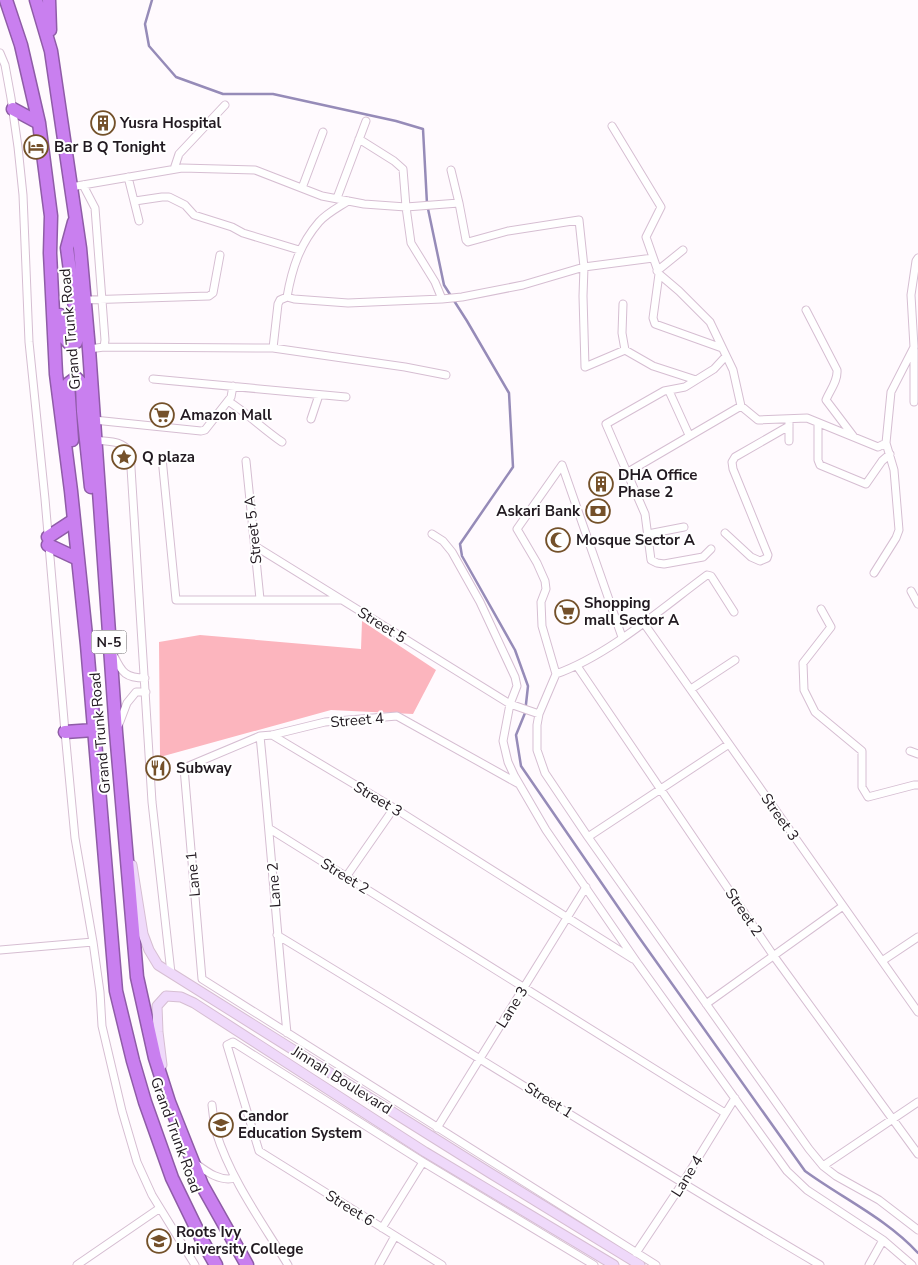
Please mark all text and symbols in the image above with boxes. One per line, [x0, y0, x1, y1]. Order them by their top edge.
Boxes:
building icon: Yusra Hospital [90, 110, 116, 136]
place label: Yusra Hospital [119, 113, 222, 133]
hotel icon: Bar B Q Tonight [23, 134, 49, 160]
place label: Bar B Q Tonight [54, 137, 166, 157]
street label: Grand Trunk Road [55, 268, 85, 390]
supermarket icon: Amazon Mall [149, 402, 175, 428]
place label: Amazon Mall [180, 405, 272, 425]
place icon: Q plaza [111, 444, 137, 470]
place label: Q plaza [142, 447, 195, 467]
place label: DHA Office Phase 2 [618, 465, 697, 502]
building icon: DHA Office Phase 2 [588, 471, 614, 497]
street label: Street 5 A [239, 495, 267, 565]
bank icon: Askari Bank [585, 498, 611, 524]
place label: Askari Bank [496, 501, 581, 521]
mosque icon: Mosque Sector A [545, 527, 571, 553]
place label: Mosque Sector A [576, 530, 696, 550]
place label: Shopping mall Sector A [584, 593, 680, 630]
supermarket icon: Shopping mall Sector A [554, 599, 580, 625]
street label: Street 5 [354, 602, 410, 648]
road number: N-5 [92, 630, 126, 654]
street label: Grand Trunk Road [85, 672, 115, 794]
street label: Street 4 [329, 708, 385, 732]
restaurant icon: Subway [145, 755, 171, 781]
place label: Subway [176, 758, 232, 778]
street label: Street 3 [350, 777, 406, 821]
street label: Street 3 [756, 789, 804, 845]
street label: Lane 1 [181, 850, 205, 898]
street label: Street 2 [317, 853, 373, 899]
street label: Lane 2 [262, 862, 286, 908]
street label: Street 2 [721, 884, 767, 940]
street label: Lane 3 [491, 982, 533, 1032]
street label: Jinnah Boulevard [287, 1041, 396, 1119]
street label: Grand Trunk Road [146, 1074, 206, 1196]
street label: Street 1 [521, 1077, 577, 1123]
place label: Candor Education System [238, 1106, 362, 1143]
school or university icon: Candor Education System [208, 1112, 234, 1138]
street label: Lane 4 [666, 1151, 708, 1201]
street label: Street 6 [322, 1185, 378, 1231]
place label: Roots Ivy University College [176, 1222, 303, 1259]
school or university icon: Roots Ivy University College [146, 1228, 172, 1254]

